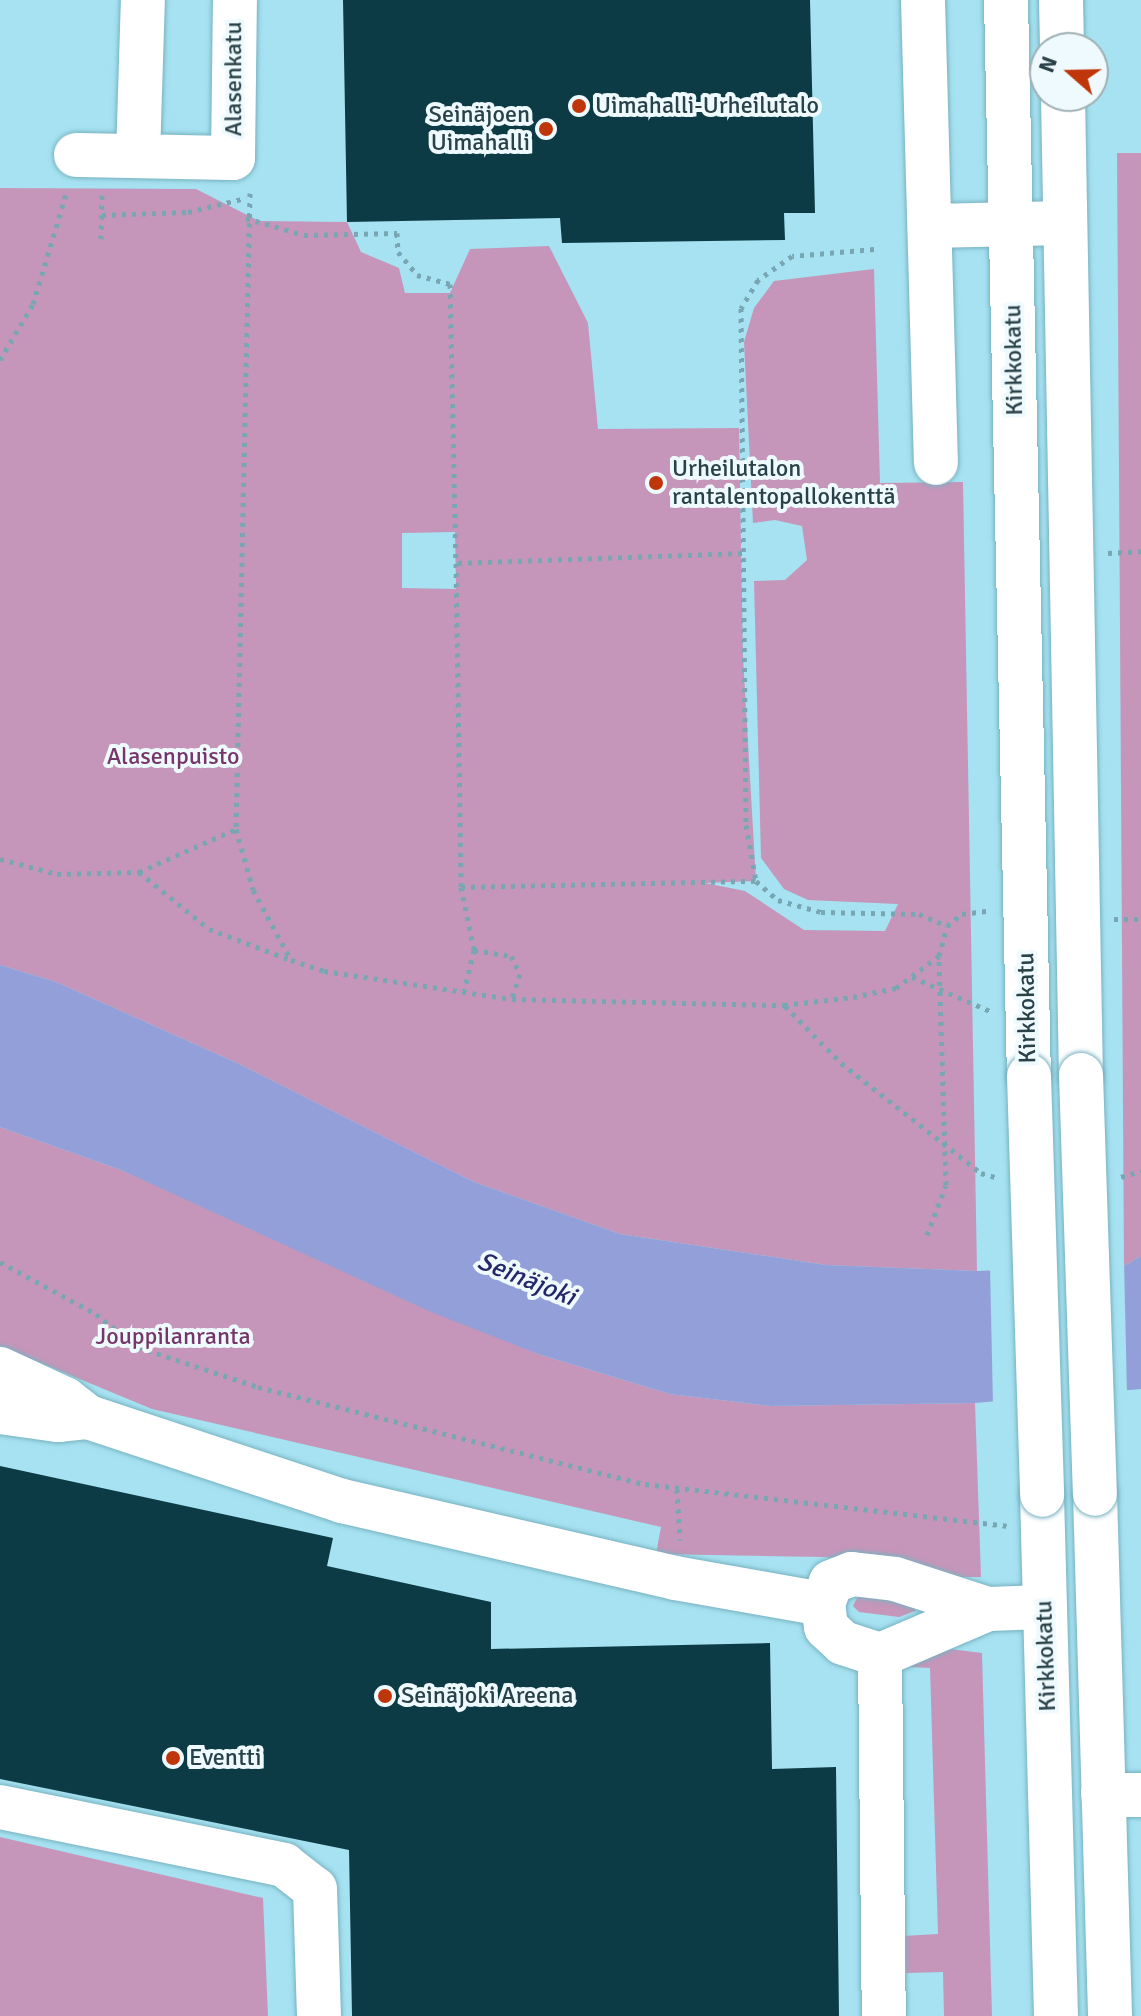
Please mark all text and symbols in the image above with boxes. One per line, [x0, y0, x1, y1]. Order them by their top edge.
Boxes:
street label: Alasenkatu [220, 22, 248, 136]
north arrow [1029, 32, 1109, 112]
text: N [1033, 52, 1063, 76]
place label: Uimahalli-Urheilutalo [595, 92, 819, 120]
marker: Uimahalli-Urheilutalo [570, 97, 588, 115]
place label: Seinäjoen Uimahalli [429, 101, 530, 157]
marker: Seinäjoen Uimahalli [537, 120, 555, 138]
street label: Kirkkokatu [999, 304, 1029, 416]
place label: Urheilutalon rantalentopallokenttä [672, 455, 896, 511]
marker: Urheilutalon rantalentopallokenttä [647, 474, 665, 492]
park label: Alasenpuisto [107, 743, 239, 771]
street label: Kirkkokatu [1012, 952, 1042, 1064]
water label: Seinäjoki [473, 1246, 579, 1314]
park label: Jouppilanranta [95, 1323, 251, 1351]
street label: Kirkkokatu [1030, 1600, 1062, 1712]
place label: Seinäjoki Areena [401, 1682, 573, 1710]
marker: Seinäjoki Areena [376, 1687, 394, 1705]
place label: Eventti [189, 1744, 261, 1772]
marker: Eventti [164, 1749, 182, 1767]

